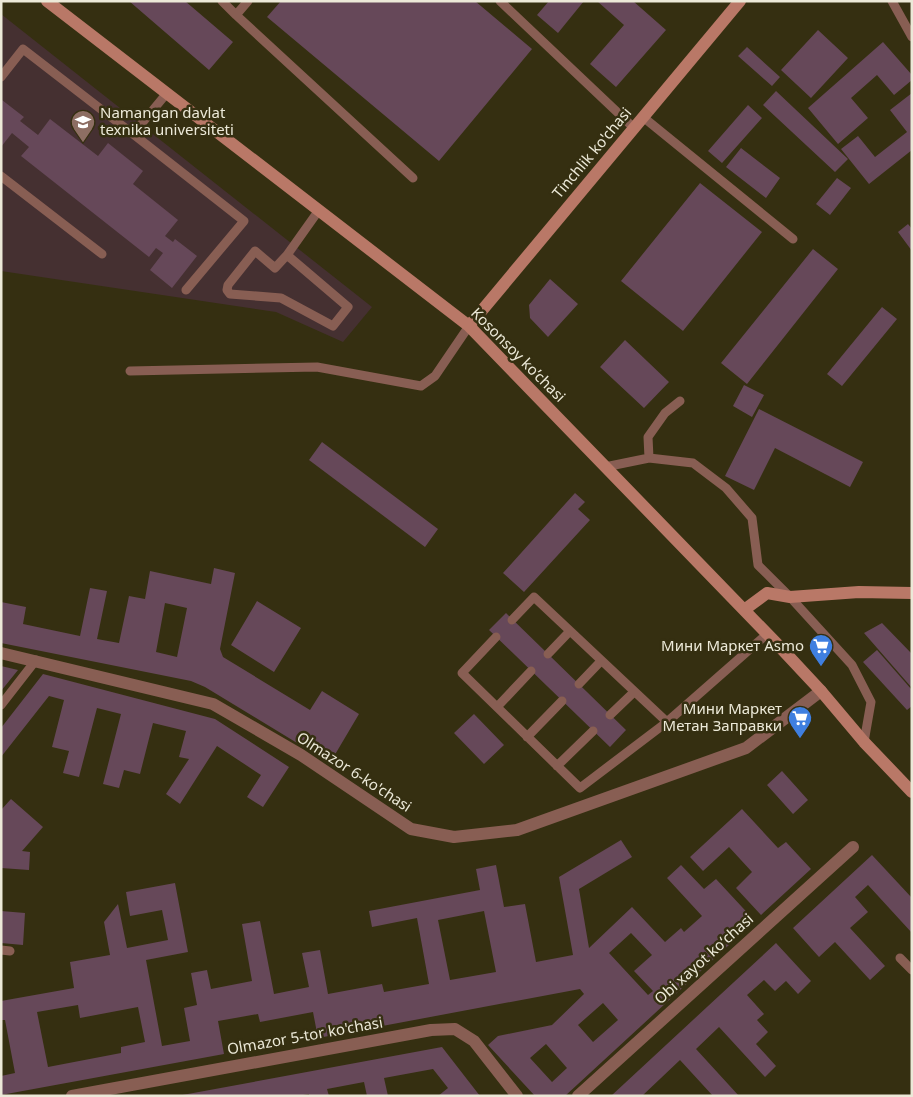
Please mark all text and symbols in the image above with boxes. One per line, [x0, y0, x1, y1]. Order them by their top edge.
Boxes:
place label: Namangan davlat texnika universiteti [100, 102, 234, 139]
street label: Tinchlik ko'chasi [547, 103, 635, 202]
school or university icon: Namangan davlat texnika universiteti [70, 109, 96, 143]
street label: Kosonsoy ko’chasi [467, 303, 570, 406]
supermarket icon: Мини Маркет Asmo [808, 633, 834, 667]
place label: Мини Маркет Asmo [661, 635, 804, 655]
place label: Мини Маркет Метан Заправки [663, 698, 782, 735]
supermarket icon: Мини Маркет Метан Заправки [787, 705, 813, 739]
street label: Olmazor 6-ko'chasi [293, 727, 416, 816]
street label: Obi xayot koʻchasi [650, 908, 757, 1008]
street label: Olmazor 5-tor ko'chasi [225, 1011, 384, 1059]

